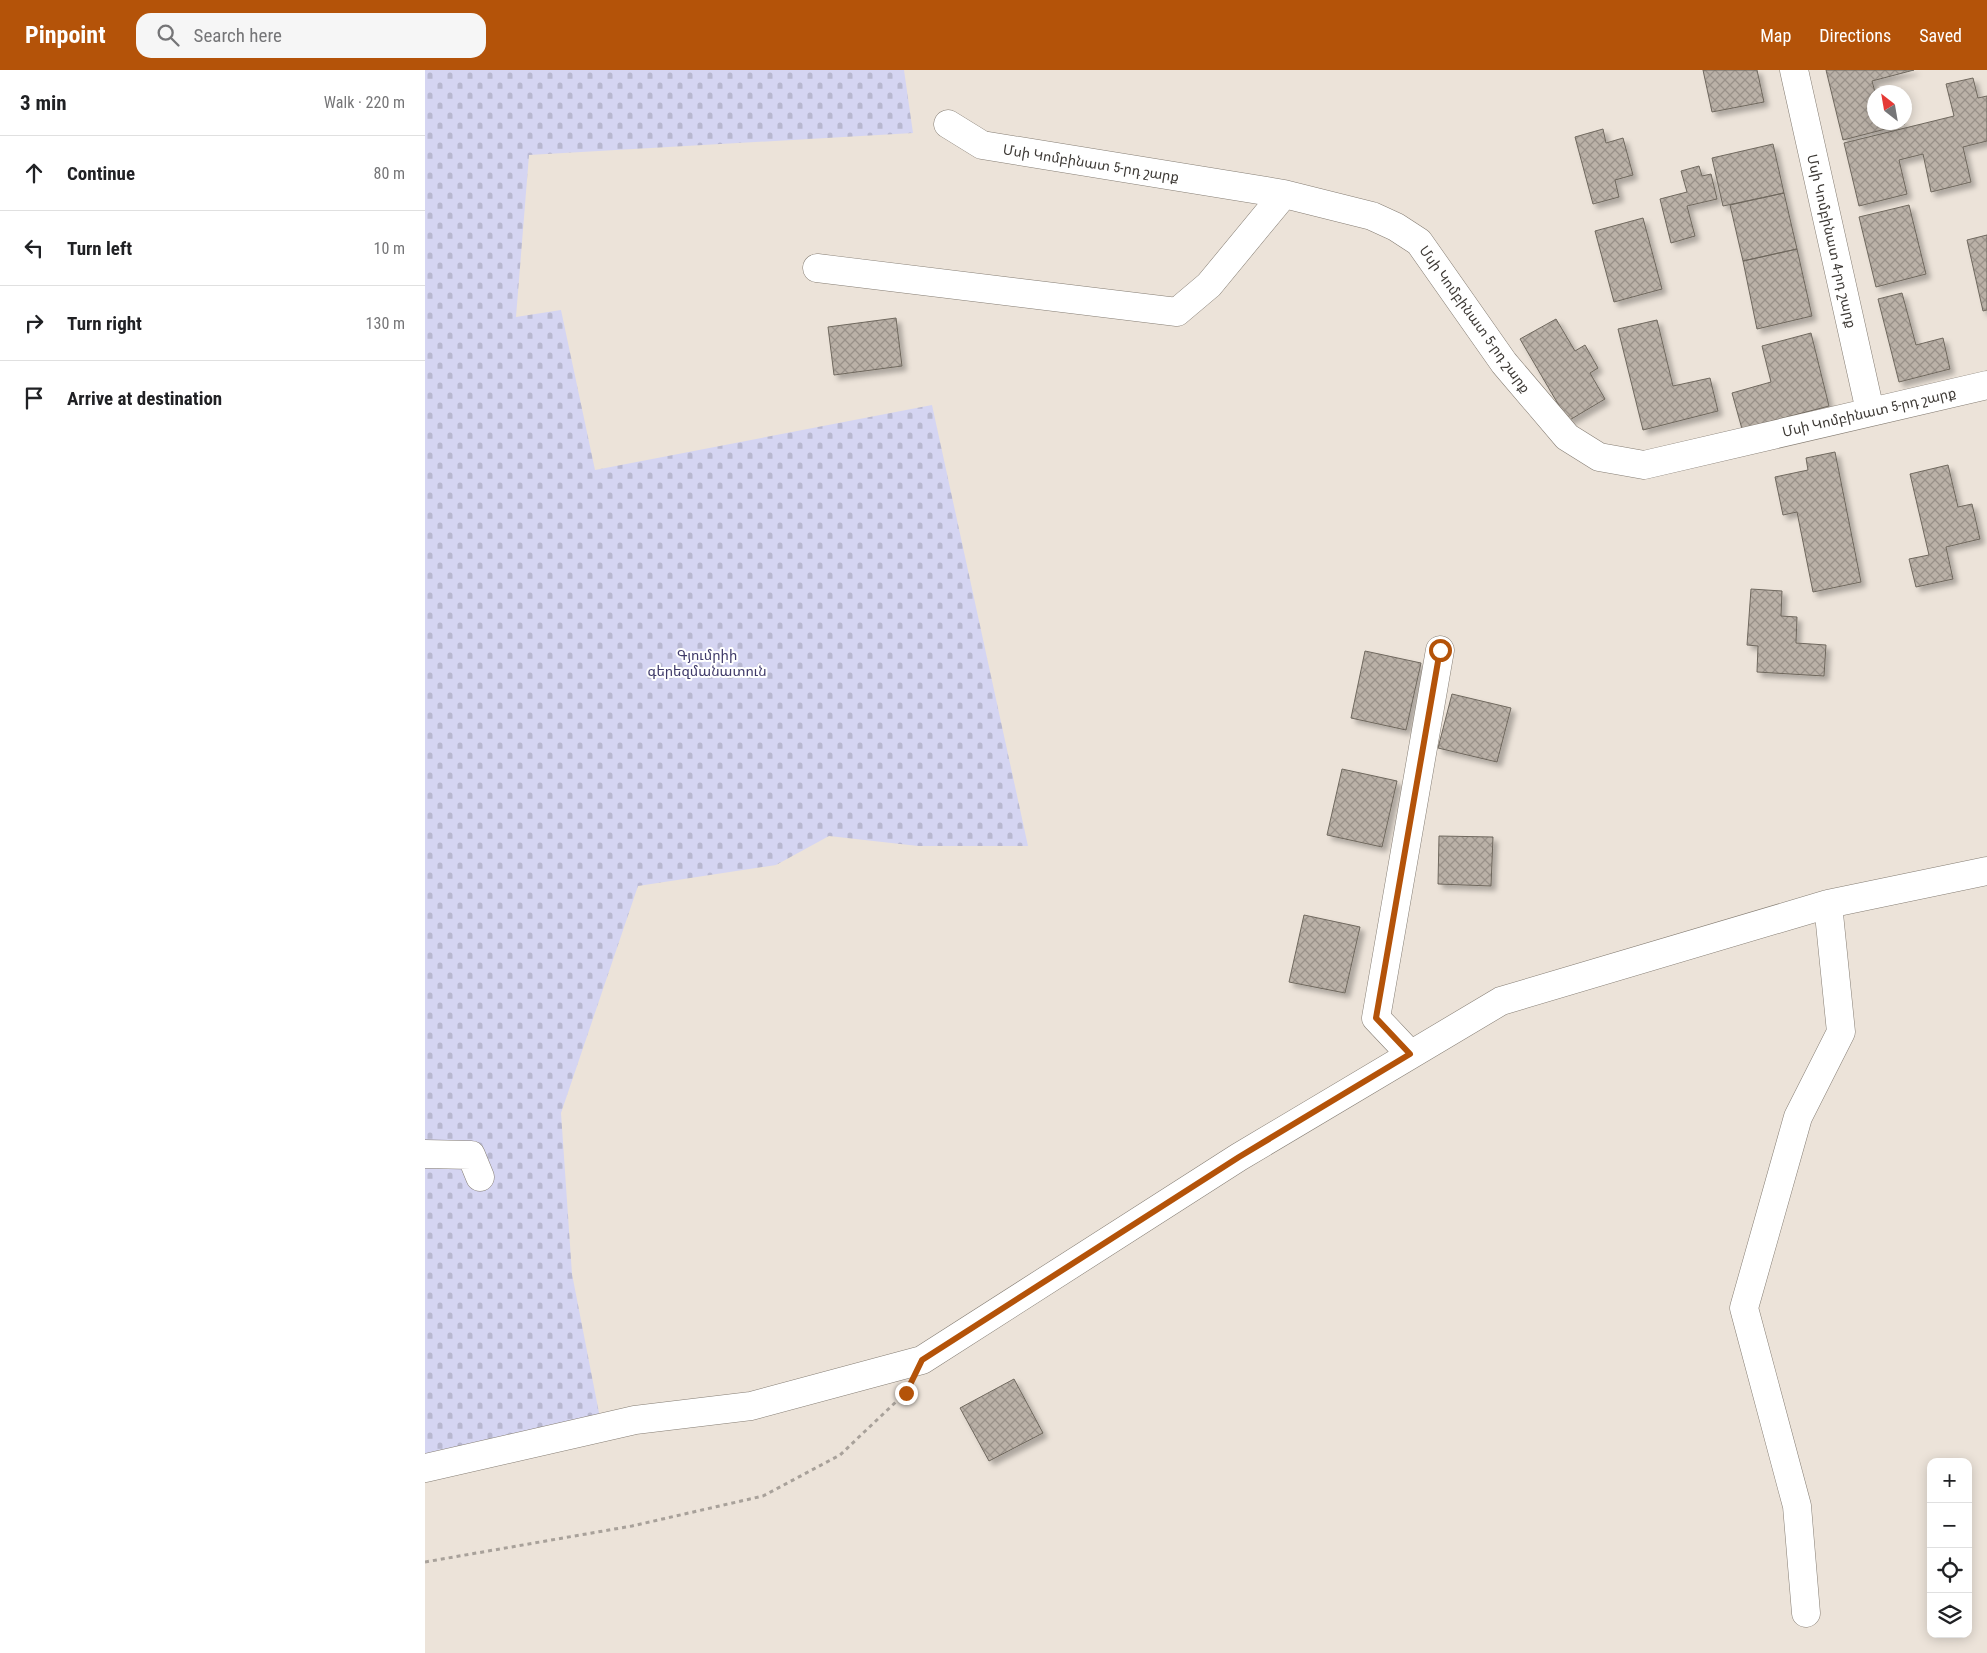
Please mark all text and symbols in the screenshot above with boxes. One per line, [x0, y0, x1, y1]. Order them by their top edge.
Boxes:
search box [136, 13, 486, 58]
text: Pinpoint [25, 21, 106, 49]
icon: search [154, 21, 182, 49]
text: Search here [194, 24, 282, 47]
text: Map [1760, 25, 1791, 46]
text: Directions [1819, 25, 1891, 46]
text: Saved [1919, 25, 1962, 46]
north arrow [1867, 85, 1912, 130]
text: 3 min [20, 91, 67, 115]
text: Walk · 220 m [324, 93, 405, 112]
street label: Մսի Կոմբինատ 5-րդ շարք [1002, 141, 1180, 185]
street label: Մսի Կոմբինատ 4-րդ շարք [1804, 152, 1860, 330]
icon: ahead [20, 159, 48, 187]
text: Continue [67, 162, 135, 185]
text: 80 m [373, 164, 405, 183]
icon: left [20, 234, 48, 262]
text: Turn left [67, 237, 132, 260]
text: 10 m [373, 239, 405, 258]
street label: Մսի Կոմբինատ 5-րդ շարք [1416, 242, 1534, 396]
icon: right [20, 309, 48, 337]
text: Turn right [67, 312, 142, 335]
text: 130 m [366, 314, 405, 333]
icon: arrive [20, 384, 48, 412]
street label: Մսի Կոմբինատ 5-րդ շարք [1780, 384, 1958, 440]
text: Arrive at destination [67, 387, 222, 410]
route start [1429, 639, 1452, 662]
park label: Գյումրիի գերեզմանատուն [647, 647, 767, 679]
route end [895, 1382, 918, 1405]
map controls [1927, 1458, 1972, 1638]
button: + [1927, 1458, 1972, 1503]
button: − [1927, 1503, 1972, 1548]
button: locate [1927, 1548, 1972, 1593]
button: layers [1927, 1593, 1972, 1638]

